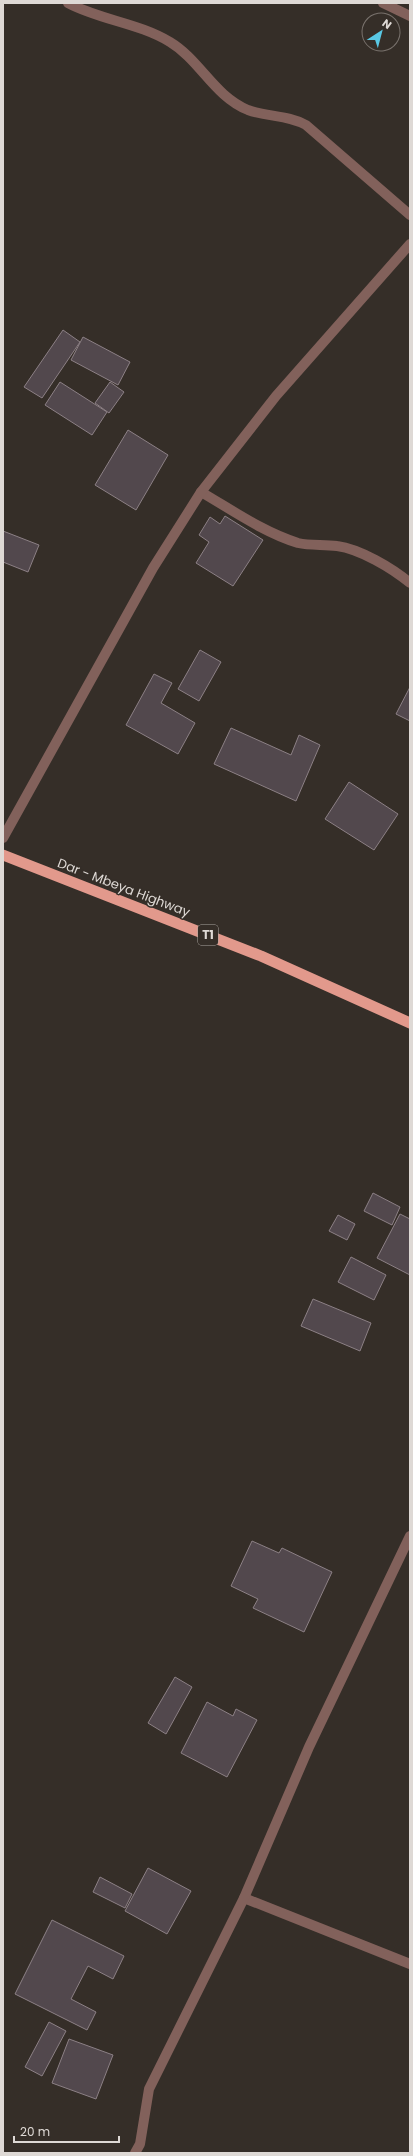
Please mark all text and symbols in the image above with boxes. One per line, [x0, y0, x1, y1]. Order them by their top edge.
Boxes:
north arrow [361, 12, 401, 52]
text: N [379, 15, 395, 33]
street label: Dar - Mbeya Highway [55, 853, 193, 922]
road number: T1 [198, 925, 218, 945]
scale bar [14, 2118, 119, 2144]
text: 20 m [20, 2123, 50, 2140]

